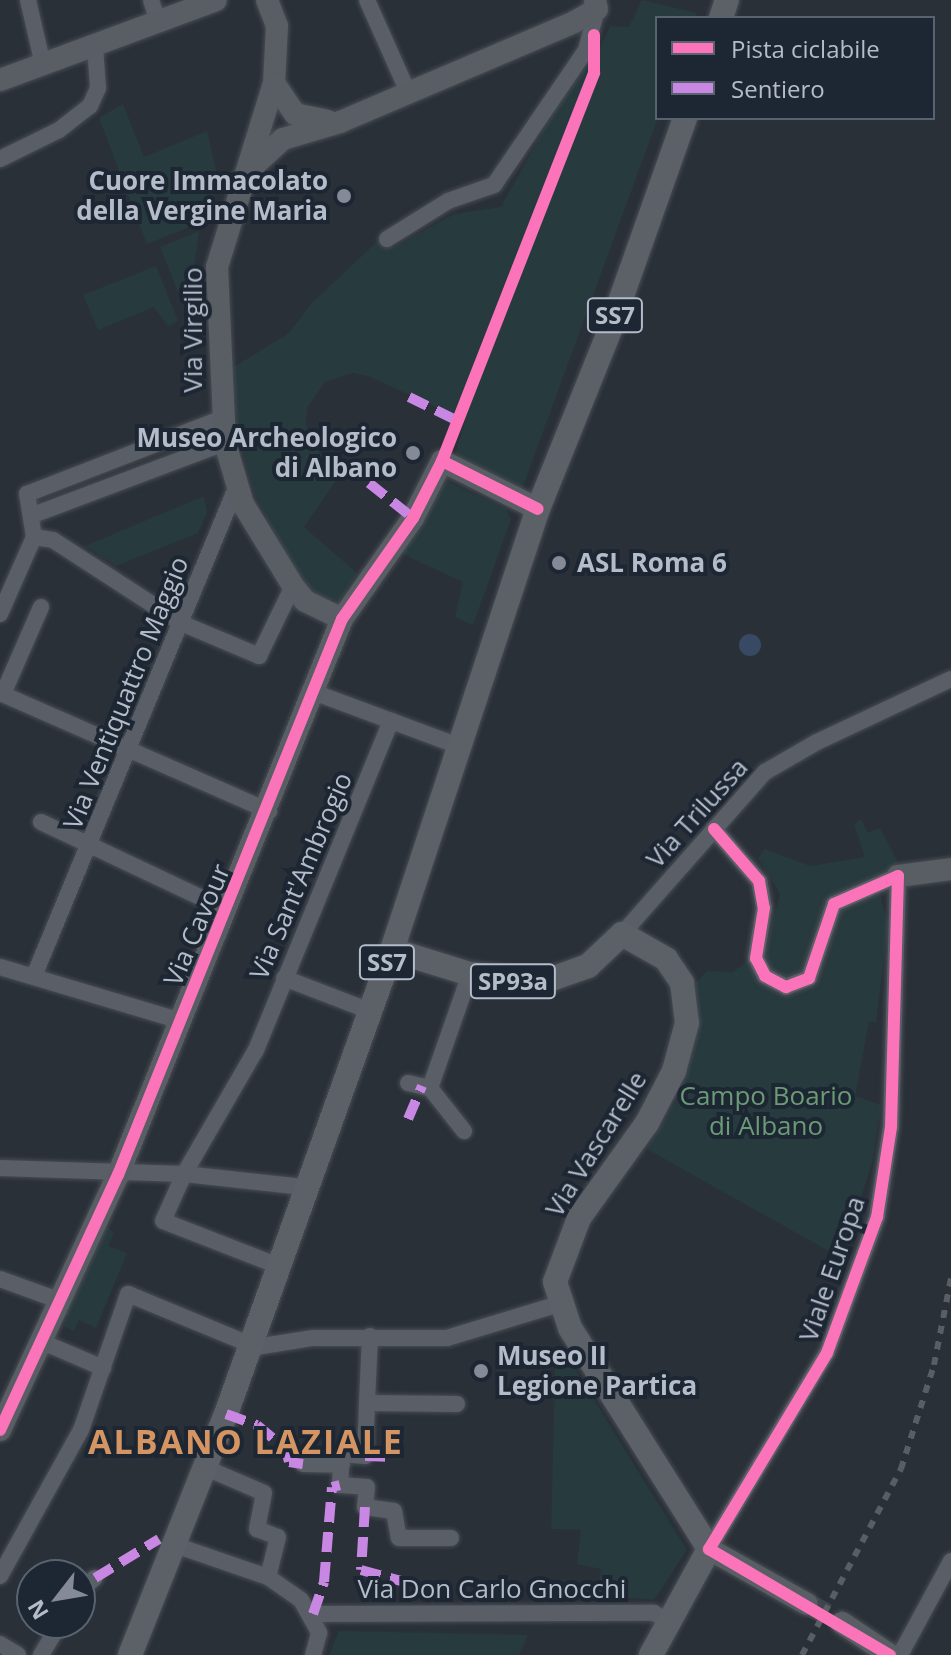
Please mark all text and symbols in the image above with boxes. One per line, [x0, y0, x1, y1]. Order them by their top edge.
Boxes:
legend [655, 16, 935, 120]
text: Pista ciclabile [731, 32, 880, 65]
text: Sentiero [731, 72, 825, 105]
place label: Cuore Immacolato della Vergine Maria [76, 165, 328, 226]
marker: Cuore Immacolato della Vergine Maria [335, 187, 353, 205]
street label: Via Virgilio [177, 267, 209, 393]
road number: SS7 [585, 295, 645, 335]
place label: Museo Archeologico di Albano [136, 422, 397, 484]
marker: Museo Archeologico di Albano [404, 444, 422, 462]
place label: ASL Roma 6 [577, 547, 727, 579]
street label: Via Ventiquattro Maggio [57, 552, 195, 834]
marker: ASL Roma 6 [548, 552, 570, 574]
street label: Via Trilussa [640, 752, 754, 874]
street label: Via Sant'Ambrogio [243, 768, 359, 984]
street label: Via Cavour [157, 859, 237, 991]
road number: SS7 [357, 942, 417, 982]
road number: SP93a [469, 961, 557, 1001]
street label: Via Vascarelle [539, 1066, 653, 1222]
park label: Campo Boario di Albano [680, 1080, 852, 1142]
street label: Viale Europa [793, 1192, 871, 1346]
place label: Museo II Legione Partica [497, 1340, 697, 1402]
marker: Museo II Legione Partica [472, 1362, 490, 1380]
district label: ALBANO LAZIALE [88, 1422, 404, 1462]
north arrow [16, 1559, 96, 1639]
street label: Via Don Carlo Gnocchi [358, 1573, 626, 1605]
text: N [20, 1595, 55, 1626]

